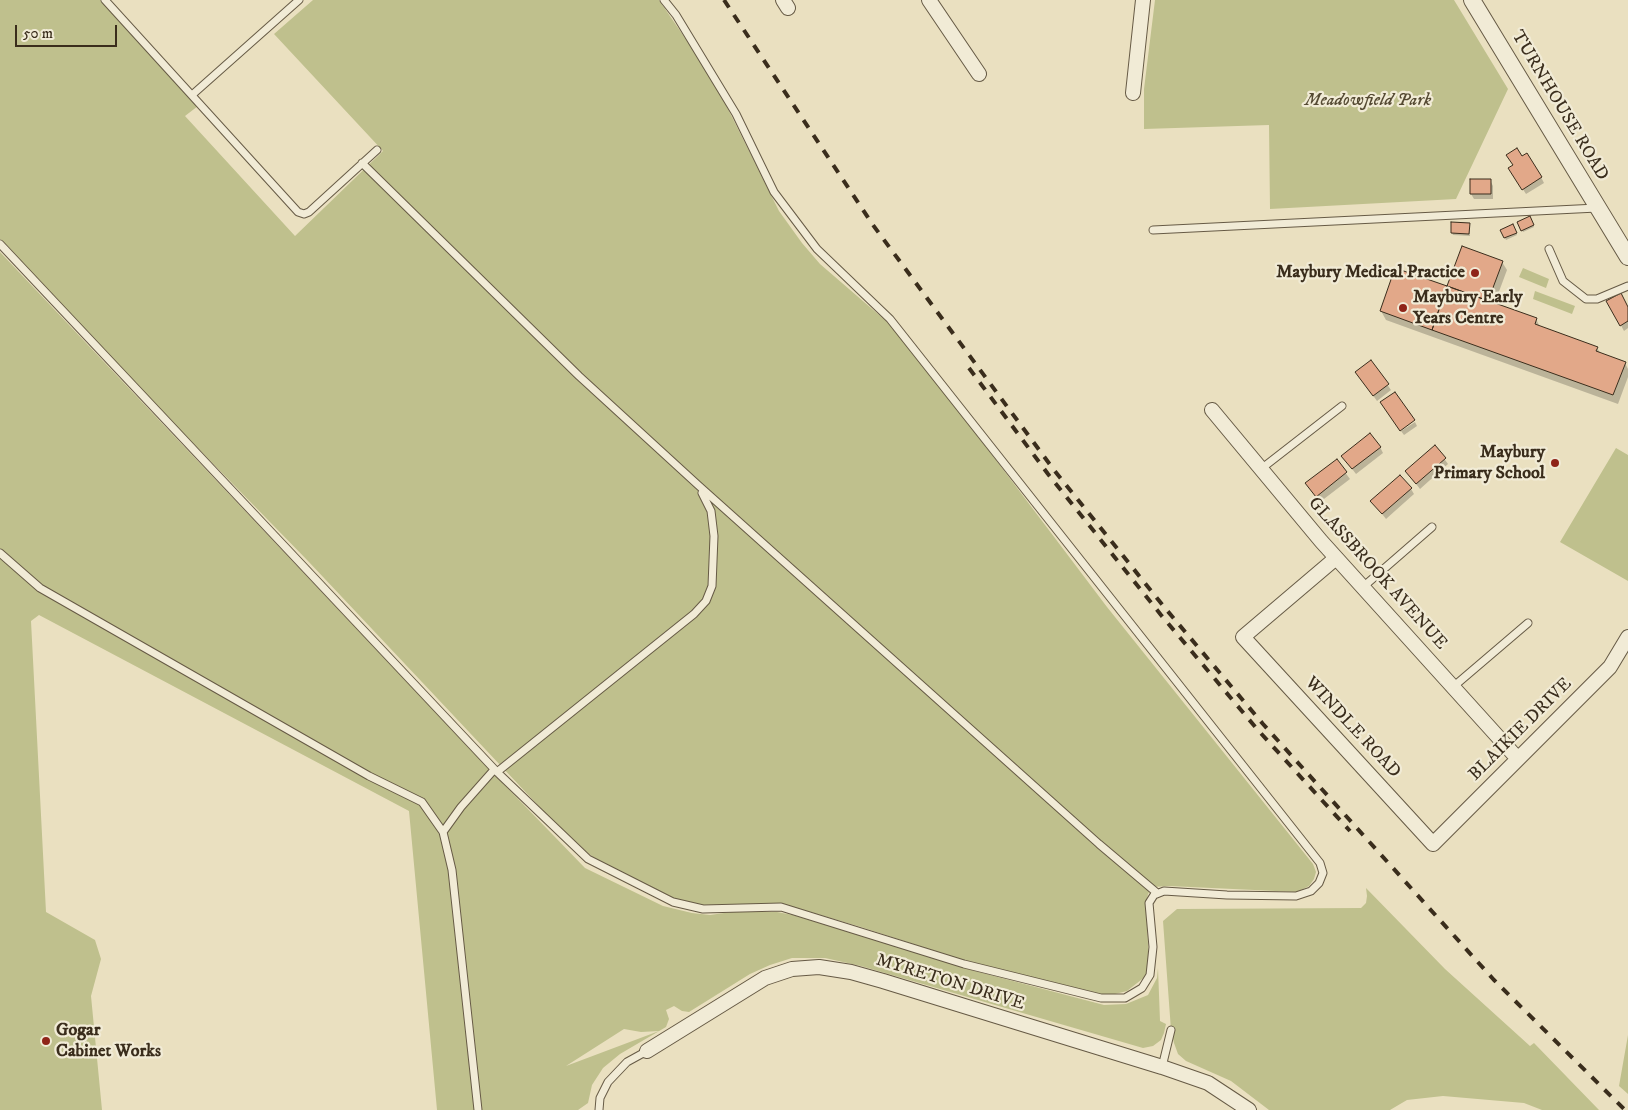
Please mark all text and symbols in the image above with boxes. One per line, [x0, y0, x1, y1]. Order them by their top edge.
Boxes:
scale bar [18, 15, 120, 47]
text: 50 m [23, 24, 53, 43]
street label: TURNHOUSE ROAD [1506, 27, 1612, 185]
park label: Meadowfield Park [1305, 90, 1431, 112]
place label: Maybury Medical Practice [1276, 262, 1465, 284]
marker: Maybury Medical Practice [1469, 267, 1481, 279]
place label: Maybury Early Years Centre [1413, 287, 1522, 330]
marker: Maybury Early Years Centre [1397, 302, 1409, 314]
place label: Maybury Primary School [1434, 442, 1545, 484]
marker: Maybury Primary School [1549, 457, 1561, 469]
street label: GLASSBROOK AVENUE [1303, 493, 1451, 655]
street label: WINDLE ROAD [1300, 673, 1404, 783]
street label: BLAIKIE DRIVE [1465, 674, 1577, 786]
street label: MYRETON DRIVE [873, 950, 1027, 1016]
place label: Gogar Cabinet Works [56, 1020, 161, 1062]
marker: Gogar Cabinet Works [40, 1035, 52, 1047]

